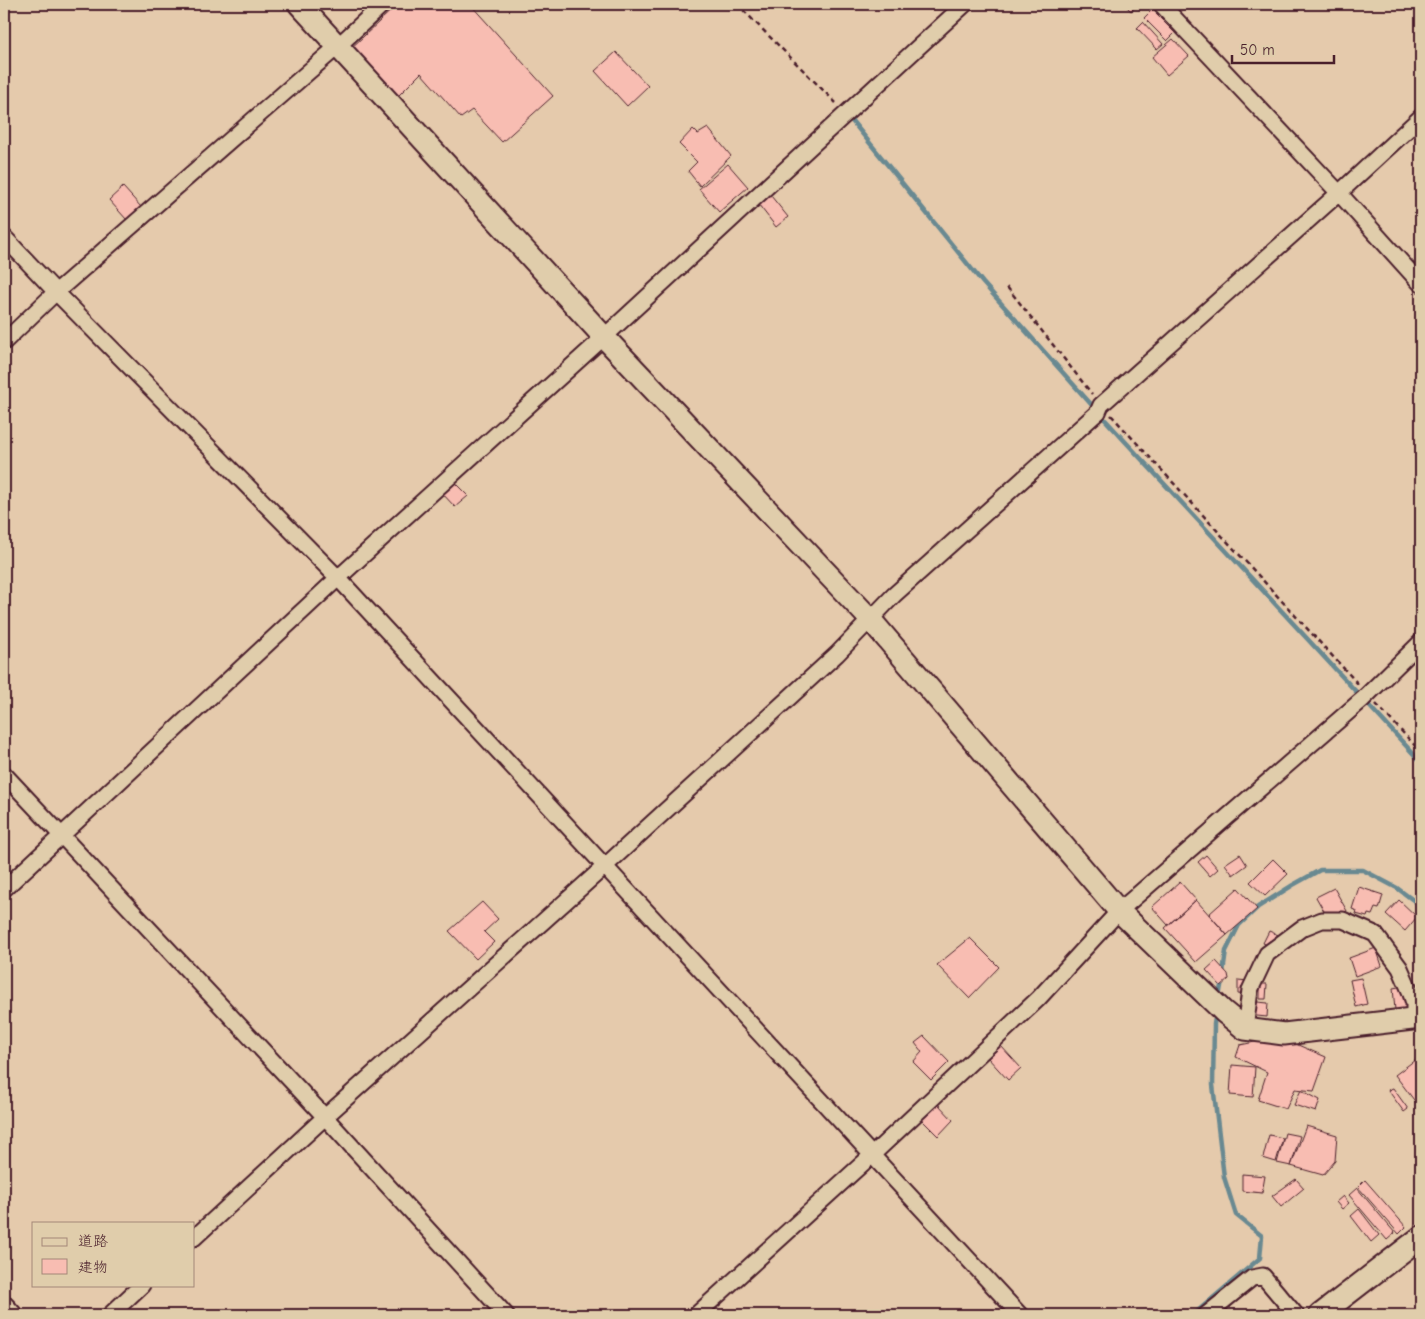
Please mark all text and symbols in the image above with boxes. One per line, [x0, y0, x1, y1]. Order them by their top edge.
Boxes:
scale bar [1232, 32, 1335, 64]
text: 50 m [1240, 41, 1275, 59]
legend [32, 1222, 195, 1286]
text: 道路 [78, 1232, 108, 1250]
text: 建物 [78, 1258, 108, 1276]

